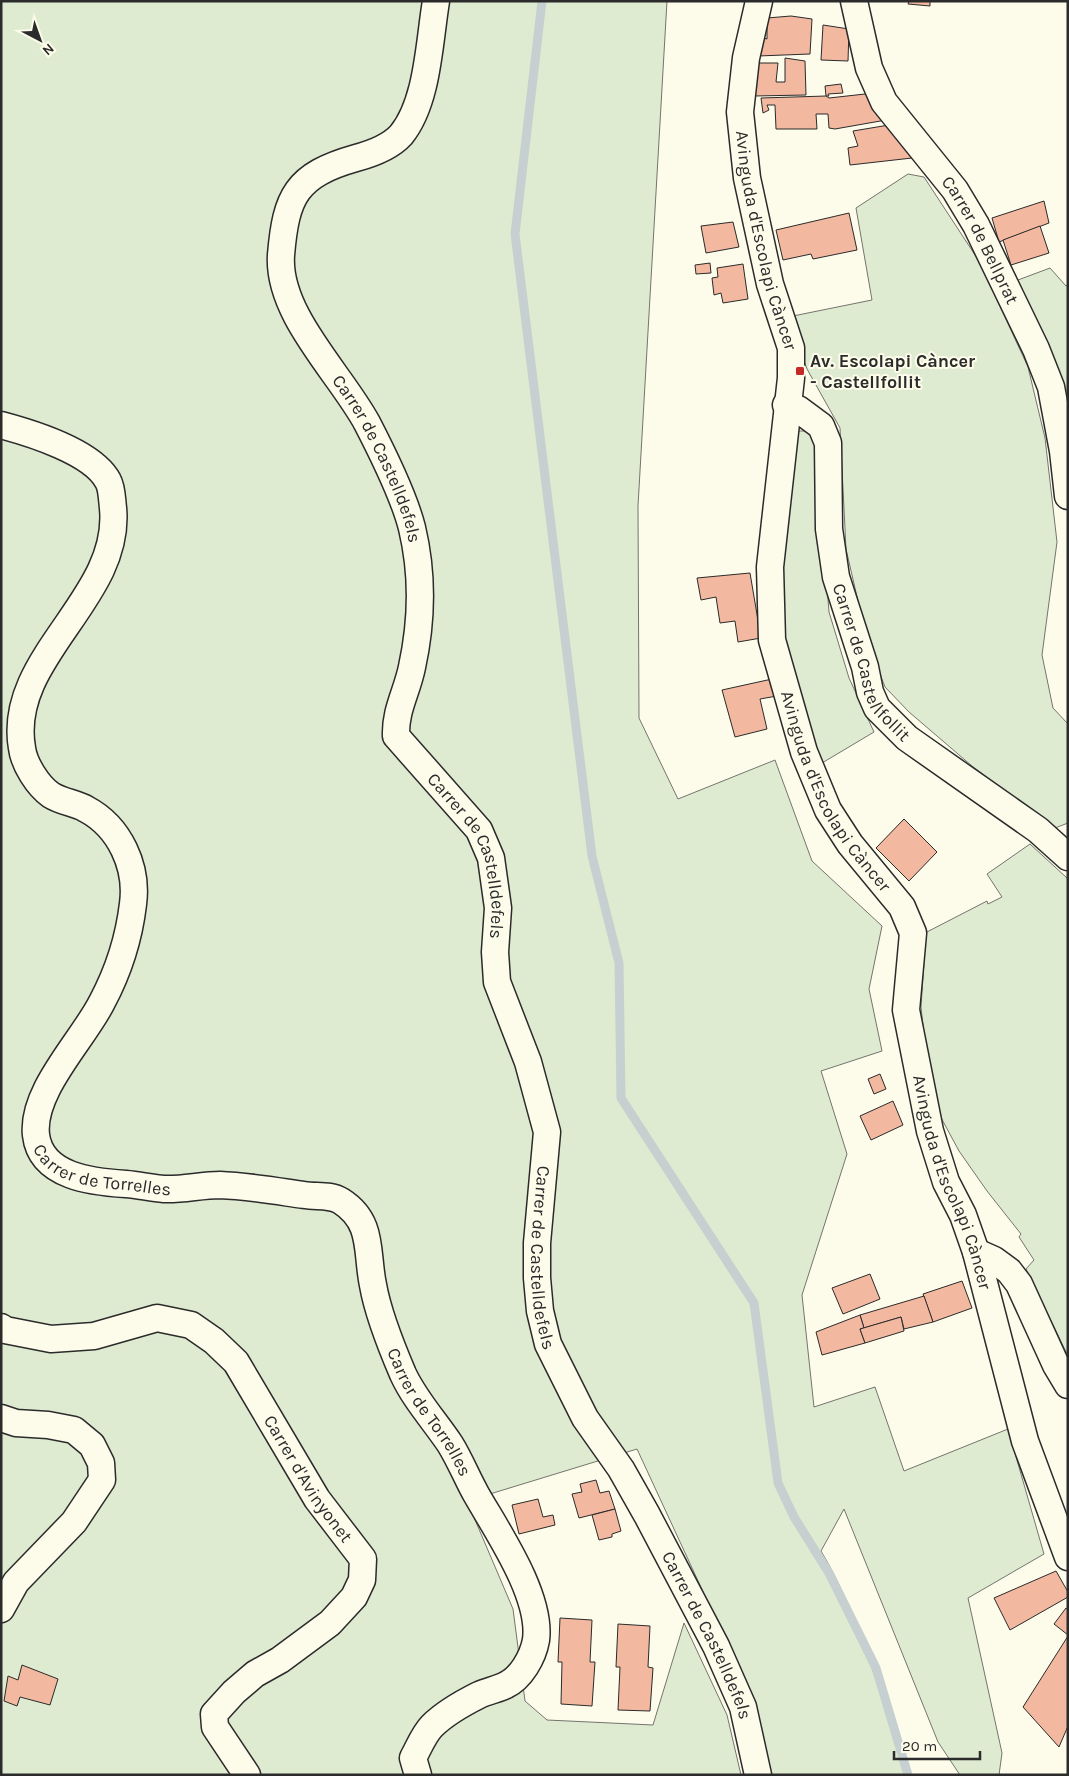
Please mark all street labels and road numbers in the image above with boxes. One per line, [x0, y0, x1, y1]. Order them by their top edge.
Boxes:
street label: Avinguda d'Escolapi Càncer [731, 129, 802, 353]
street label: Carrer de Bellprat [937, 171, 1024, 308]
street label: Carrer de Castelldefels [327, 370, 426, 545]
street label: Carrer de Castellfollit [828, 581, 915, 746]
street label: Avinguda d'Escolapi Càncer [776, 688, 896, 897]
street label: Carrer de Castelldefels [423, 768, 509, 940]
street label: Avinguda d'Escolapi Càncer [908, 1073, 996, 1292]
street label: Carrer de Torrelles [28, 1140, 171, 1200]
street label: Carrer de Castelldefels [526, 1165, 560, 1353]
street label: Carrer de Torrelles [382, 1345, 476, 1480]
street label: Carrer d'Avinyonet [259, 1411, 357, 1547]
street label: Carrer de Castelldefels [657, 1547, 756, 1721]

